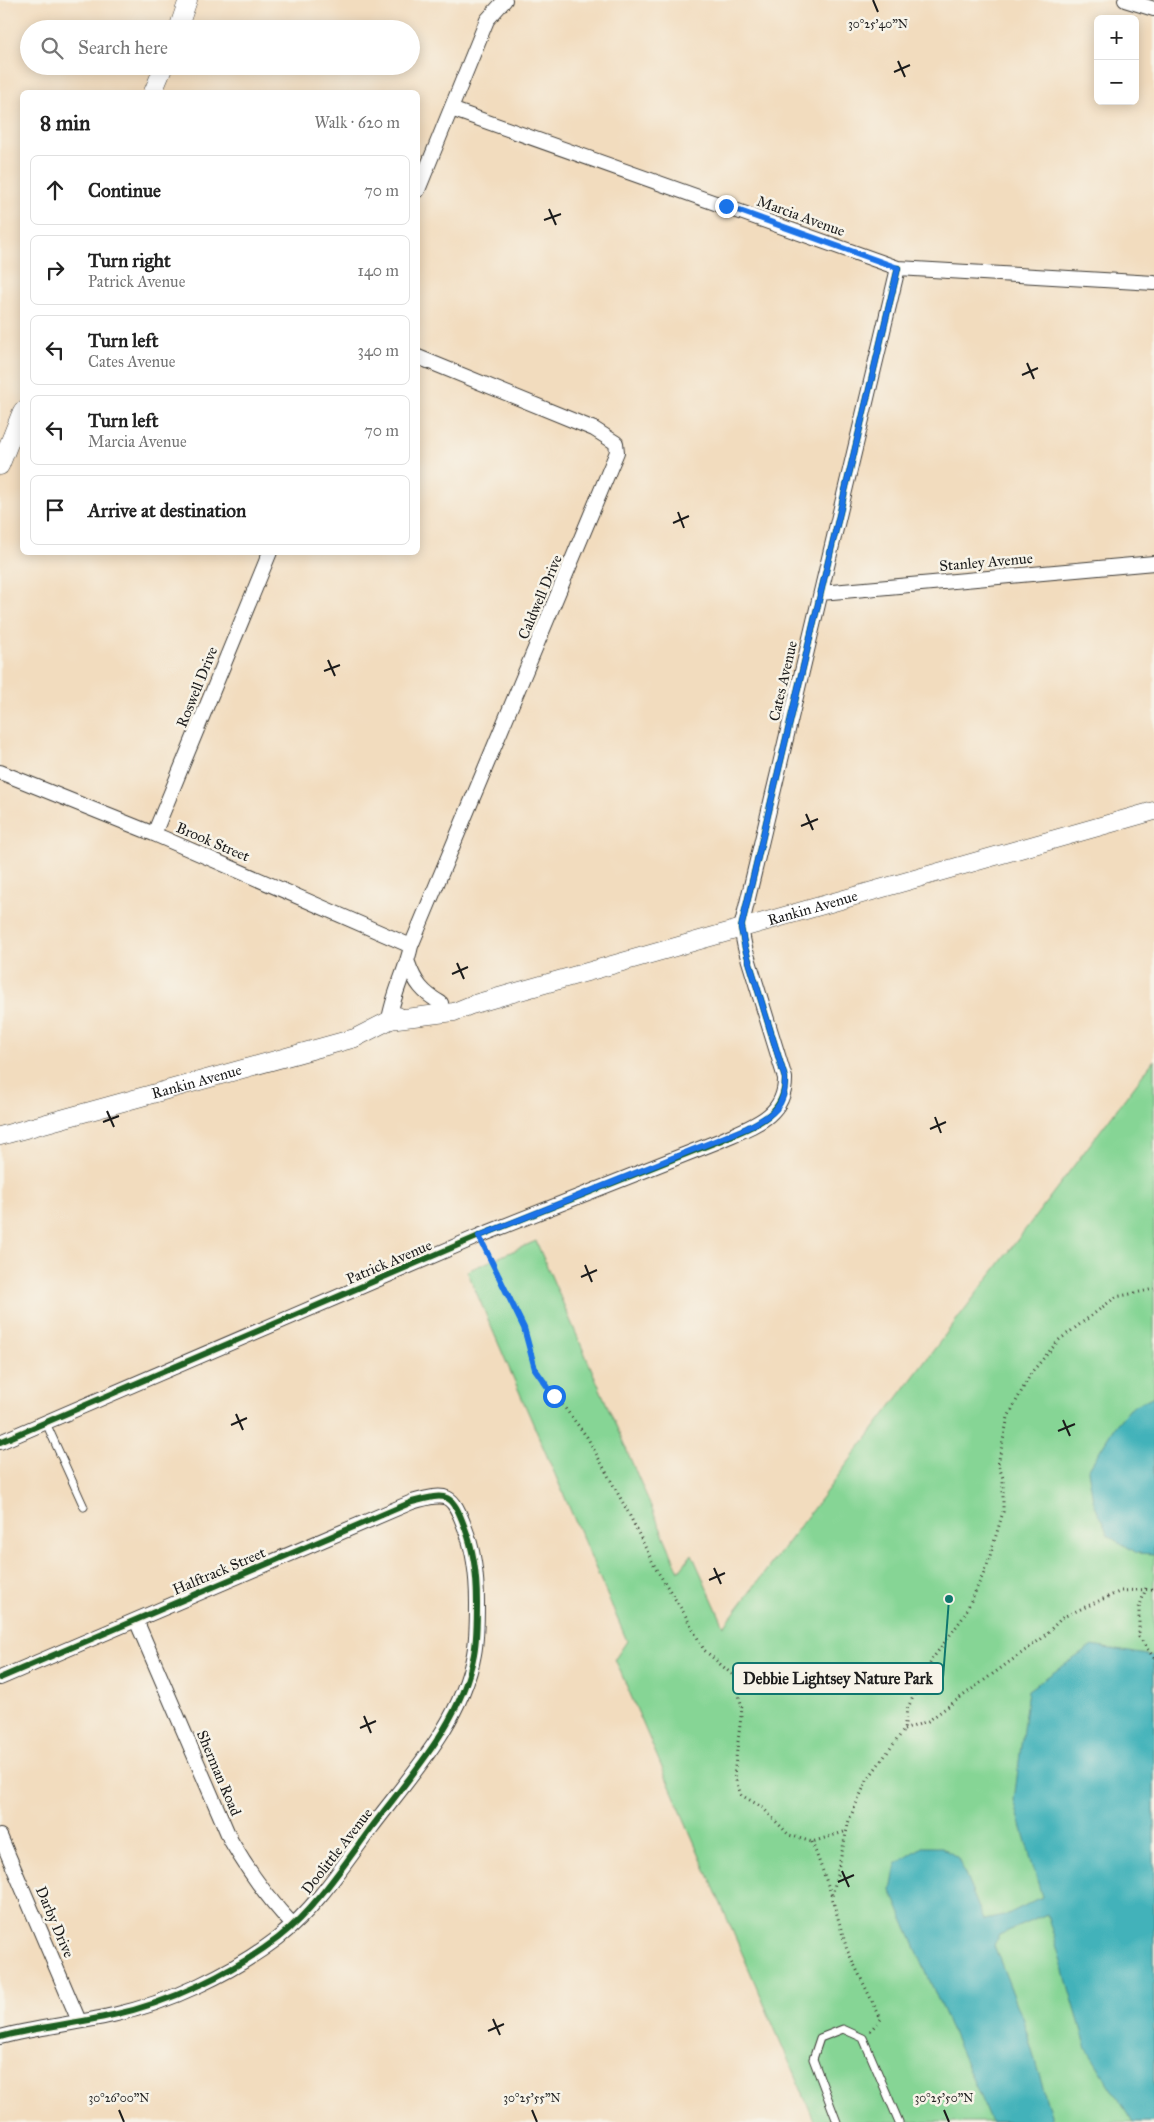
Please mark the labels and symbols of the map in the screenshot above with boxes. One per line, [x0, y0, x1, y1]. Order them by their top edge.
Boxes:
text: 30°25'40"N [848, 17, 908, 31]
street label: Marcia Avenue [754, 192, 848, 240]
route end [715, 195, 738, 218]
street label: Stanley Avenue [938, 549, 1034, 575]
street label: Caldwell Drive [514, 552, 566, 642]
street label: Cates Avenue [765, 639, 801, 723]
street label: Roswell Drive [173, 644, 221, 730]
street label: Brook Street [174, 818, 253, 866]
street label: Rankin Avenue [766, 887, 860, 929]
street label: Rankin Avenue [150, 1061, 244, 1103]
street label: Patrick Avenue [343, 1236, 435, 1288]
route start [543, 1385, 566, 1408]
street label: Halftrack Street [170, 1543, 269, 1599]
callout: Debbie Lightsey Nature Park [733, 1663, 943, 1694]
text: Debbie Lightsey Nature Park [743, 1669, 933, 1689]
street label: Sherman Road [193, 1728, 245, 1819]
street label: Doolittle Avenue [298, 1804, 376, 1898]
street label: Darby Drive [32, 1884, 78, 1960]
text: 30°26'00"N [89, 2091, 149, 2105]
text: 30°25'55"N [503, 2091, 561, 2105]
text: 30°25'50"N [915, 2091, 973, 2105]

